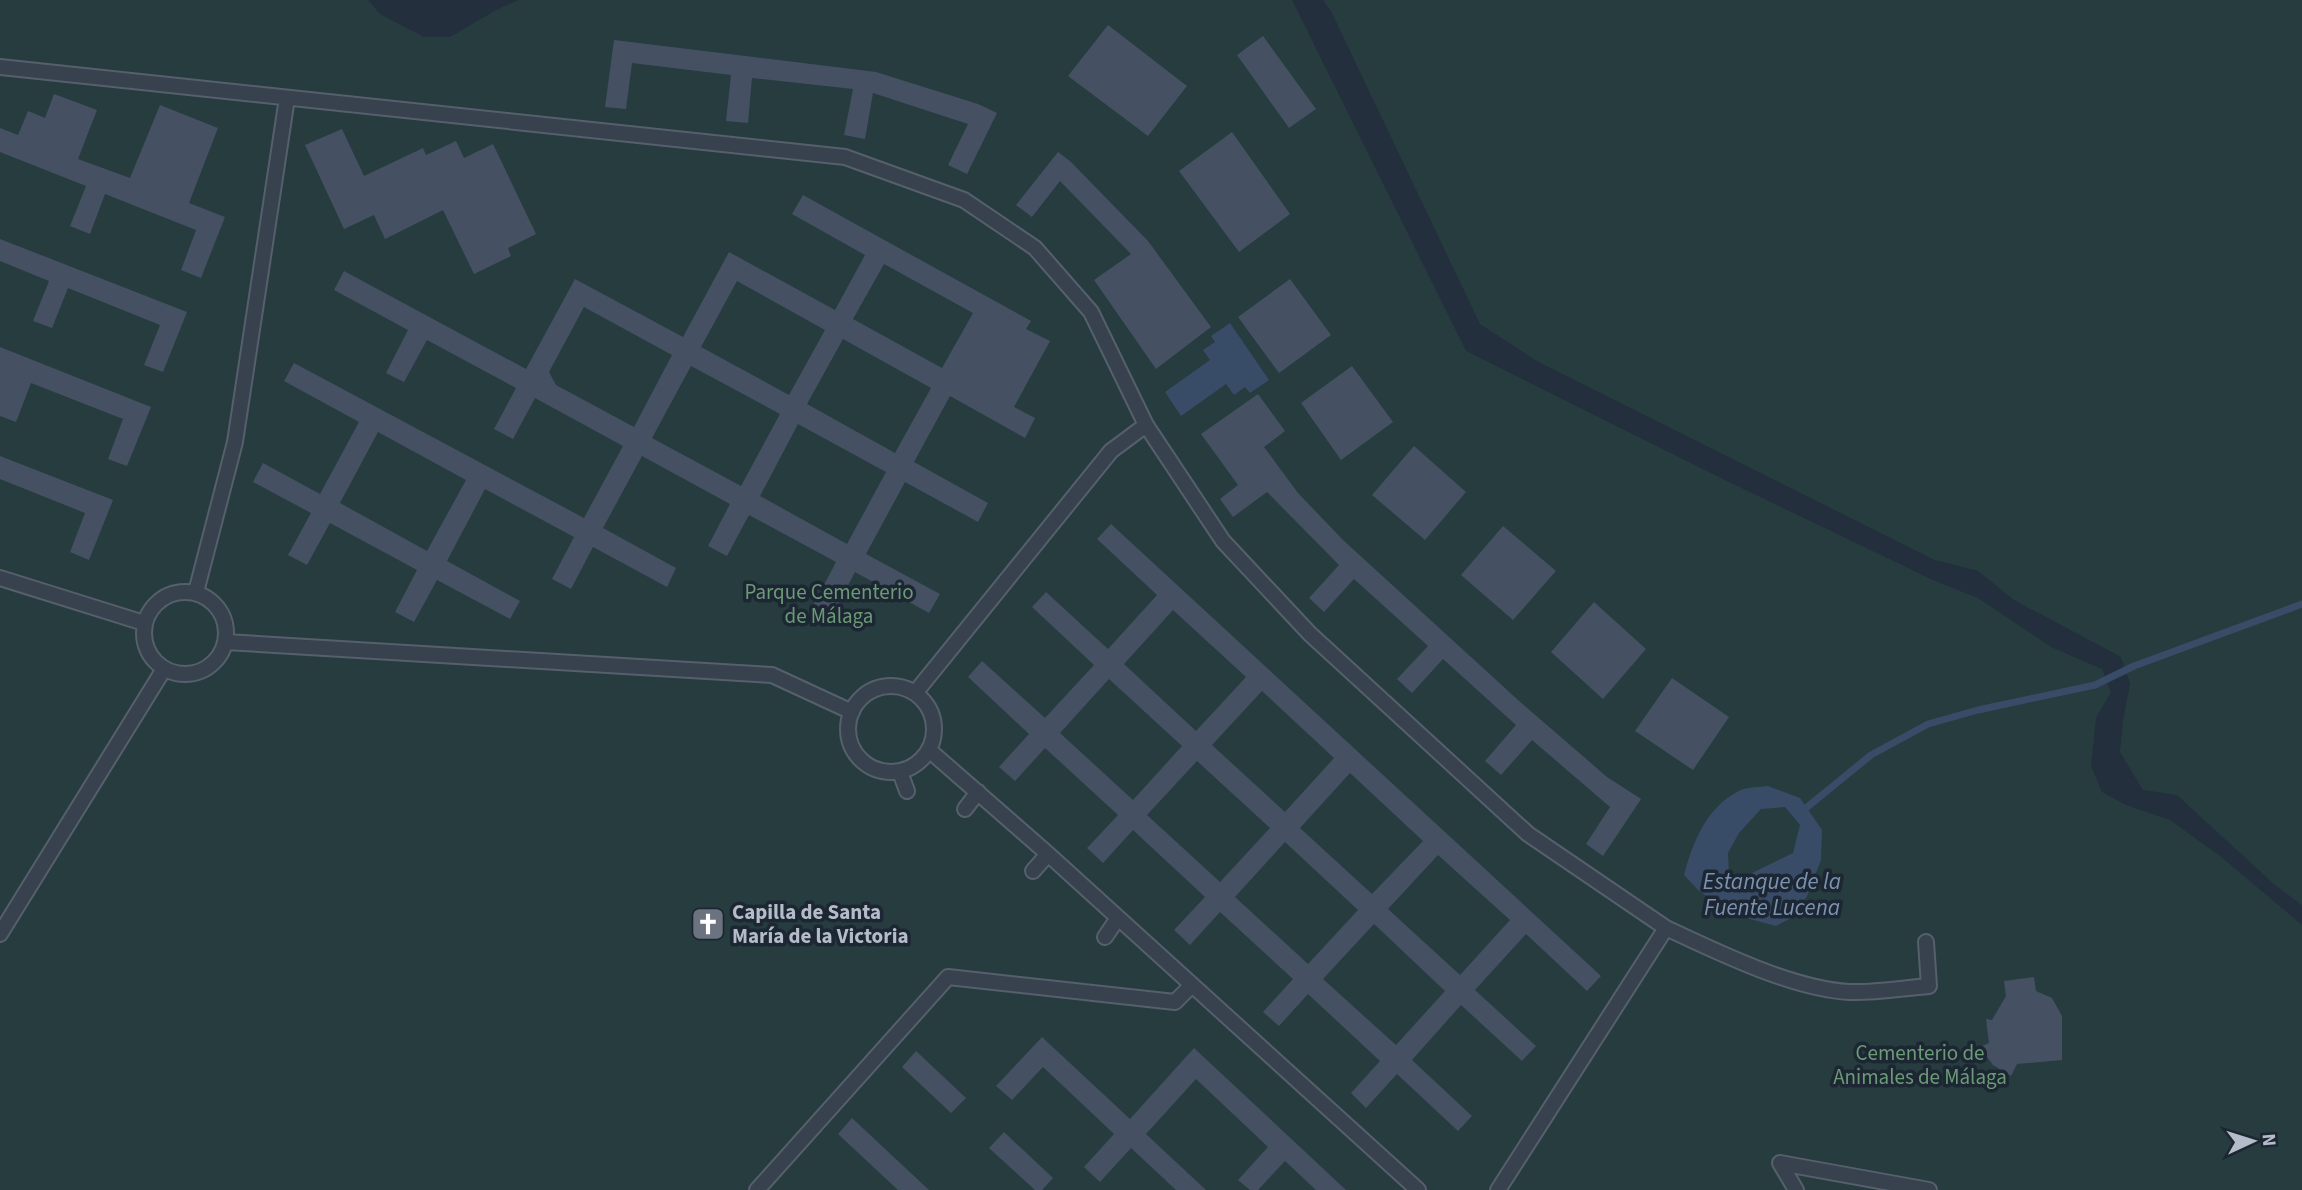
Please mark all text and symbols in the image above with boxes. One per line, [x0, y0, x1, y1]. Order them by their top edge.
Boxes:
park label: Parque Cementerio de Málaga [744, 577, 914, 631]
water label: Estanque de la Fuente Lucena [1703, 865, 1841, 924]
place label: Capilla de Santa María de la Victoria [732, 897, 909, 951]
church icon: Capilla de Santa María de la Victoria [689, 905, 727, 943]
park label: Cementerio de Animales de Málaga [1833, 1038, 2007, 1092]
north arrow [2218, 1106, 2288, 1176]
text: N [2255, 1133, 2282, 1147]

